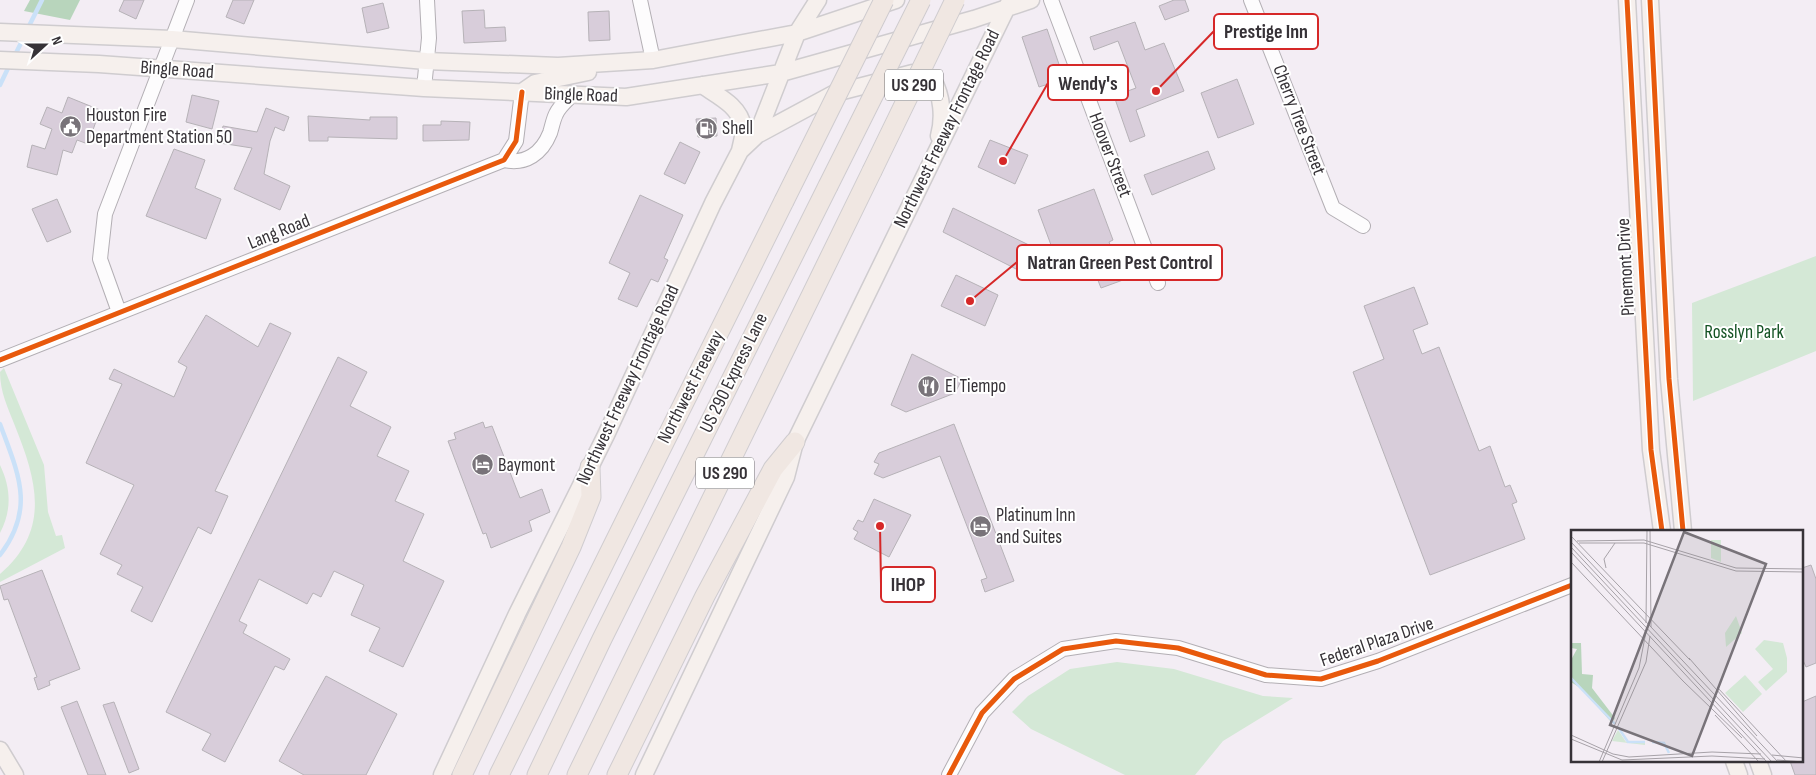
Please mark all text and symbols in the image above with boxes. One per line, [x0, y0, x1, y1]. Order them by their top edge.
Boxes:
callout: Prestige Inn [1214, 14, 1318, 49]
north arrow [20, 20, 70, 70]
text: Prestige Inn [1224, 20, 1308, 44]
street label: Northwest Freeway Frontage Road [889, 26, 1005, 232]
text: N [47, 34, 66, 47]
street label: Bingle Road [140, 56, 214, 84]
street label: Cherry Tree Street [1267, 62, 1331, 179]
callout: Wendy's [1048, 65, 1128, 100]
road number: US 290 [885, 70, 943, 100]
text: Wendy's [1058, 72, 1118, 96]
street label: Bingle Road [544, 82, 618, 108]
place label: Houston Fire Department Station 50 [86, 104, 232, 149]
street label: Hoover Street [1083, 109, 1137, 201]
public building icon: Houston Fire Department Station 50 [58, 114, 82, 138]
fuel station icon: Shell [694, 116, 718, 140]
place label: Shell [722, 117, 753, 140]
street label: Lang Road [245, 209, 313, 255]
street label: Pinemont Drive [1612, 218, 1640, 316]
callout: Natran Green Pest Control [1017, 245, 1222, 280]
text: Natran Green Pest Control [1027, 251, 1213, 275]
street label: Northwest Freeway Frontage Road [572, 281, 684, 489]
street label: US 290 Express Lane [695, 309, 773, 437]
park label: Rosslyn Park [1704, 321, 1785, 344]
street label: Northwest Freeway [653, 326, 730, 447]
restaurant icon: El Tiempo [917, 374, 941, 398]
place label: El Tiempo [945, 375, 1006, 398]
hotel icon: Baymont [470, 453, 494, 477]
place label: Baymont [498, 454, 555, 477]
road number: US 290 [696, 458, 754, 488]
place label: Platinum Inn and Suites [996, 504, 1076, 549]
hotel icon: Platinum Inn and Suites [968, 514, 992, 538]
inset map [1571, 530, 1804, 762]
callout: IHOP [881, 567, 935, 602]
text: IHOP [891, 573, 925, 597]
street label: Federal Plaza Drive [1317, 612, 1437, 672]

